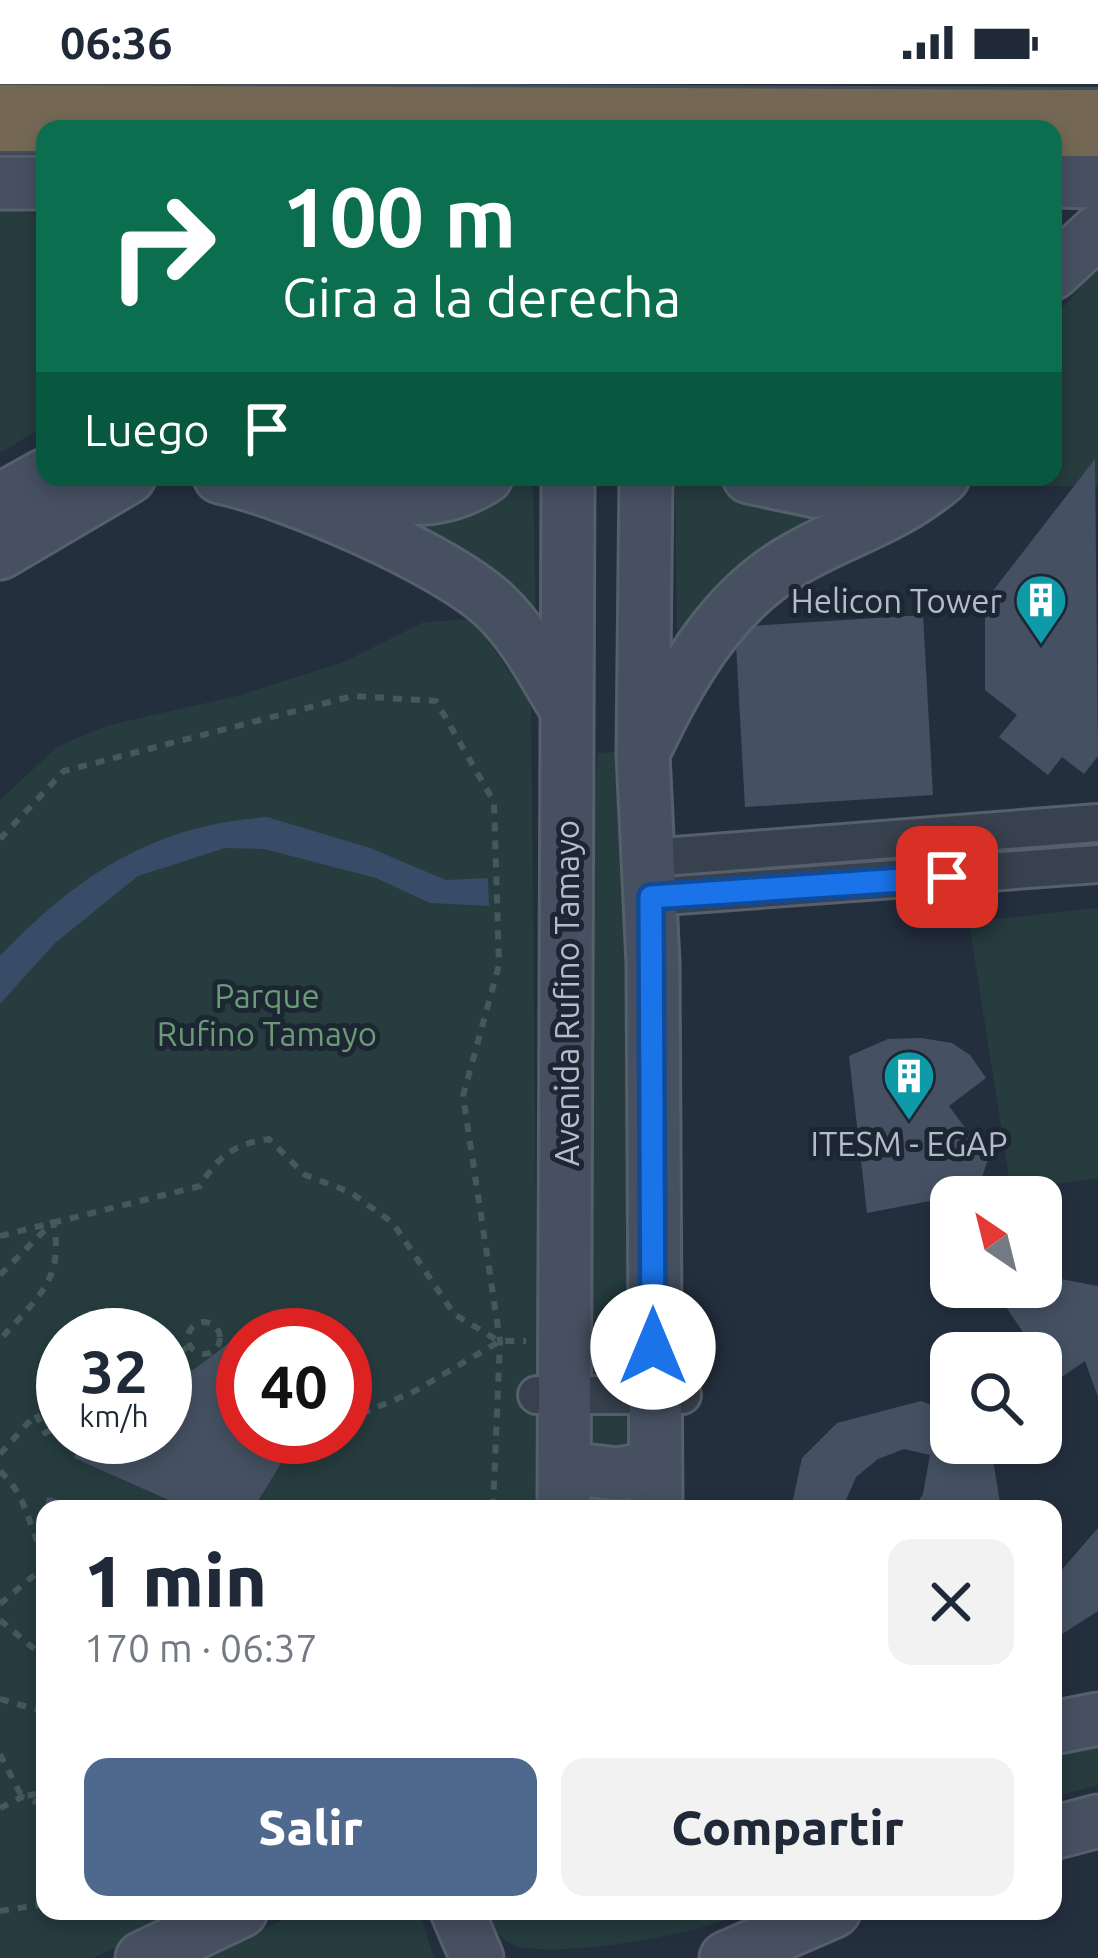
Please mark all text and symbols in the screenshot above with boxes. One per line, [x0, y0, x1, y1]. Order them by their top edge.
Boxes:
text: 06:36 [60, 17, 173, 68]
icon: right [84, 168, 240, 324]
text: 100 m [282, 169, 516, 263]
text: Gira a la derecha [282, 267, 681, 327]
icon: arrive [234, 396, 300, 462]
text: Luego [84, 404, 210, 455]
building icon: Helicon Tower [1013, 572, 1069, 646]
place label: Helicon Tower [791, 582, 1002, 619]
street label: Avenida Rufino Tamayo [548, 820, 585, 1166]
pin [896, 826, 998, 928]
icon: arrive [914, 844, 980, 910]
park label: Parque Rufino Tamayo [157, 977, 377, 1052]
building icon: ITESM - EGAP [881, 1048, 937, 1122]
place label: ITESM - EGAP [810, 1125, 1008, 1162]
north arrow [930, 1176, 1062, 1308]
map controls [930, 1176, 1062, 1464]
position arrow [590, 1284, 716, 1410]
speed limit sign: 40 [216, 1308, 372, 1464]
button: search [930, 1332, 1062, 1464]
text: 32 [80, 1337, 148, 1404]
text: km/h [79, 1399, 149, 1433]
button: close [888, 1539, 1014, 1665]
text: 1 min [84, 1540, 267, 1621]
text: 170 m · 06:37 [84, 1626, 318, 1669]
button: Salir [84, 1758, 537, 1896]
button: Compartir [561, 1758, 1014, 1896]

